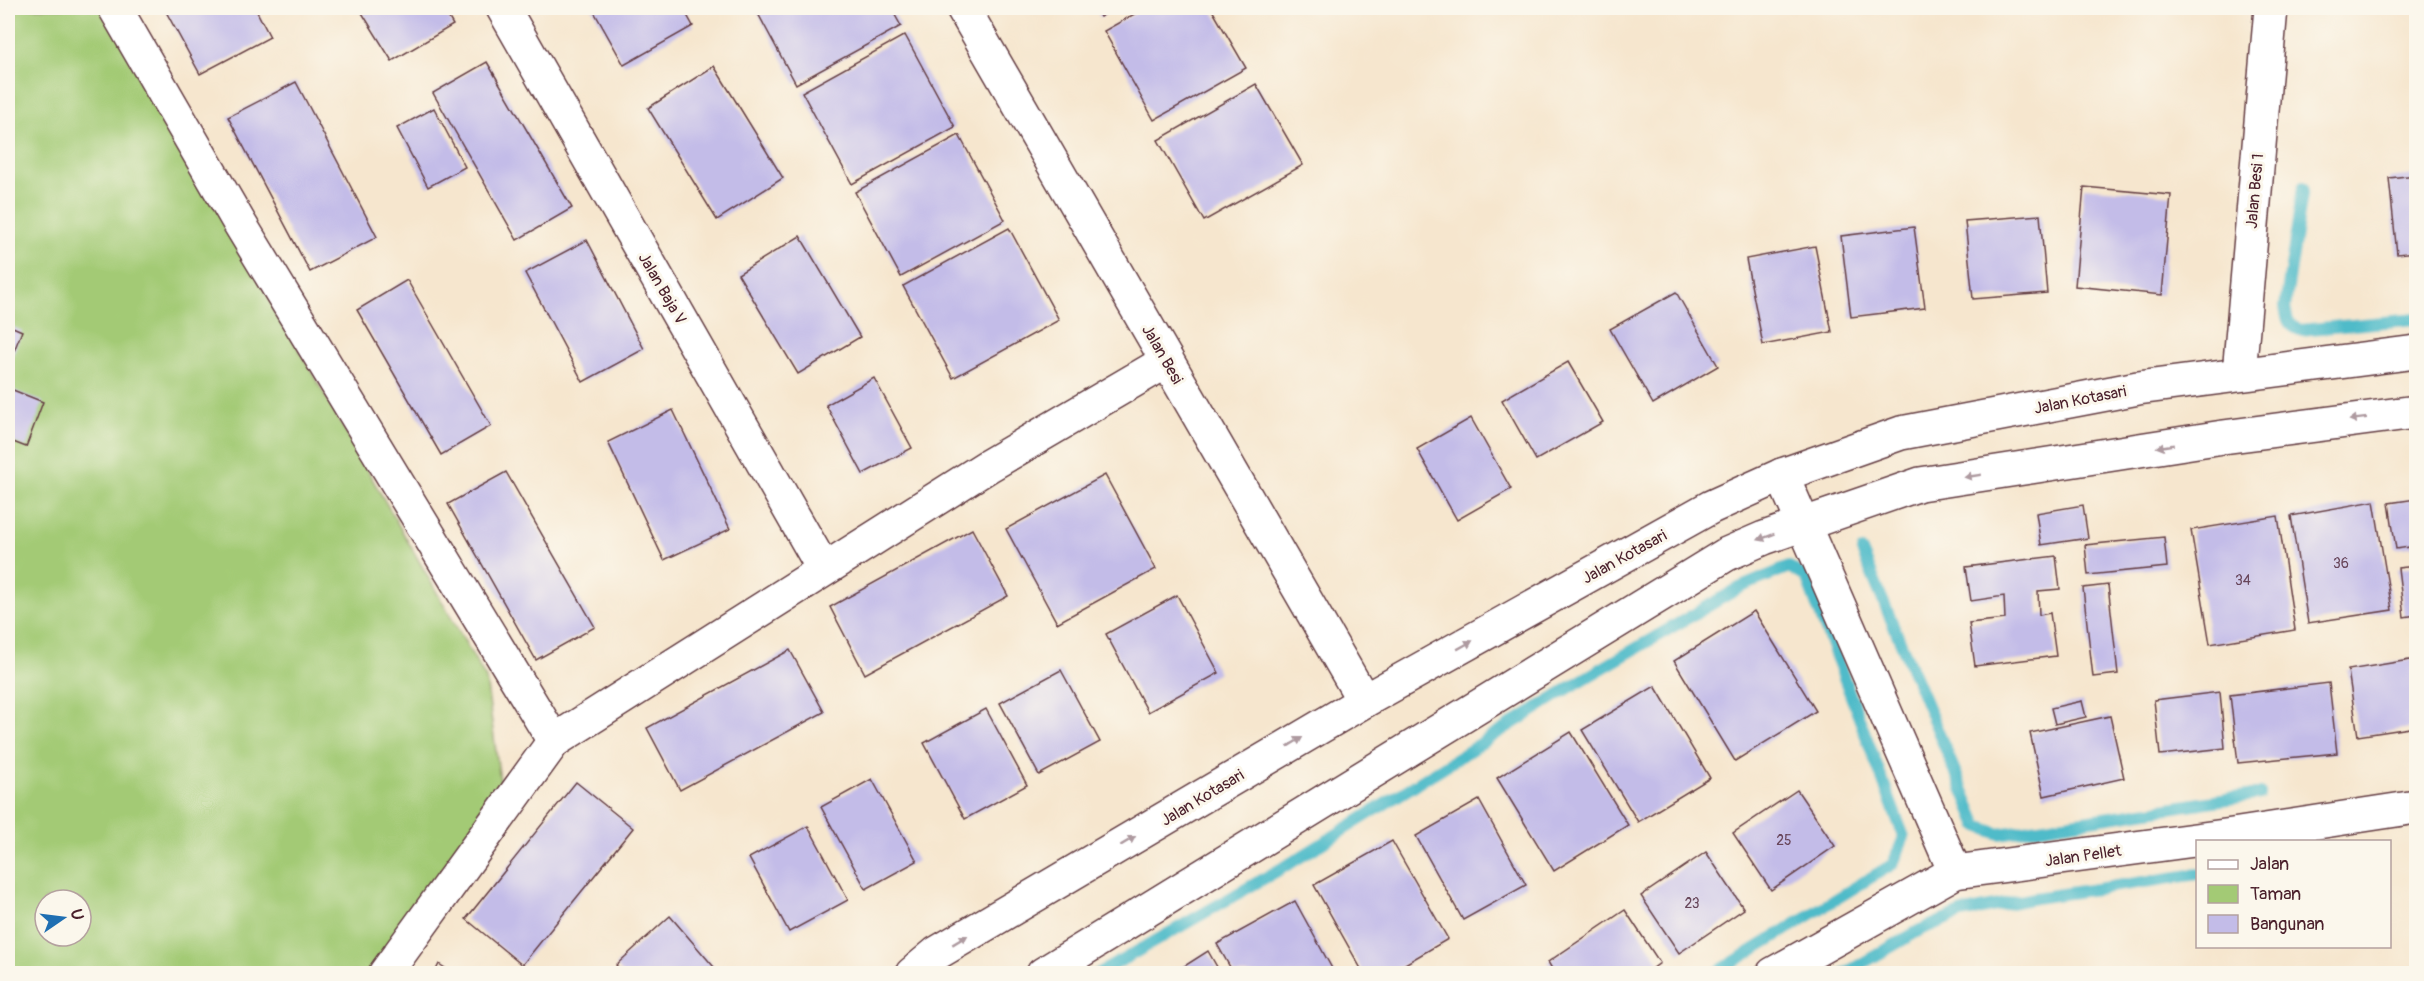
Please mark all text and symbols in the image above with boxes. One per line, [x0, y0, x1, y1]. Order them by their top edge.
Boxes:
street label: Jalan Besi 1 [2242, 153, 2268, 229]
street label: Jalan Baja V [634, 249, 691, 328]
street label: Jalan Besi [1137, 321, 1187, 388]
street label: Jalan Kotasari [2032, 381, 2128, 419]
one-way arrow [2349, 414, 2368, 424]
one-way arrow [2156, 441, 2175, 450]
one-way arrow [1963, 471, 1982, 480]
street label: Jalan Kotasari [1579, 525, 1670, 588]
one-way arrow [1757, 533, 1775, 543]
house number: 36 [2333, 555, 2349, 572]
house number: 34 [2235, 572, 2251, 589]
one-way arrow [1456, 640, 1473, 650]
one-way arrow [1287, 736, 1303, 747]
street label: Jalan Kotasari [1157, 765, 1248, 831]
house number: 25 [1776, 832, 1792, 849]
one-way arrow [1120, 836, 1137, 846]
legend [2196, 840, 2391, 948]
street label: Jalan Pellet [2044, 841, 2123, 871]
text: Jalan [2250, 853, 2289, 876]
text: Taman [2250, 883, 2301, 906]
north arrow [33, 888, 93, 948]
house number: 23 [1684, 895, 1700, 912]
text: U [66, 907, 88, 923]
text: Bangunan [2250, 913, 2325, 936]
one-way arrow [952, 935, 968, 946]

